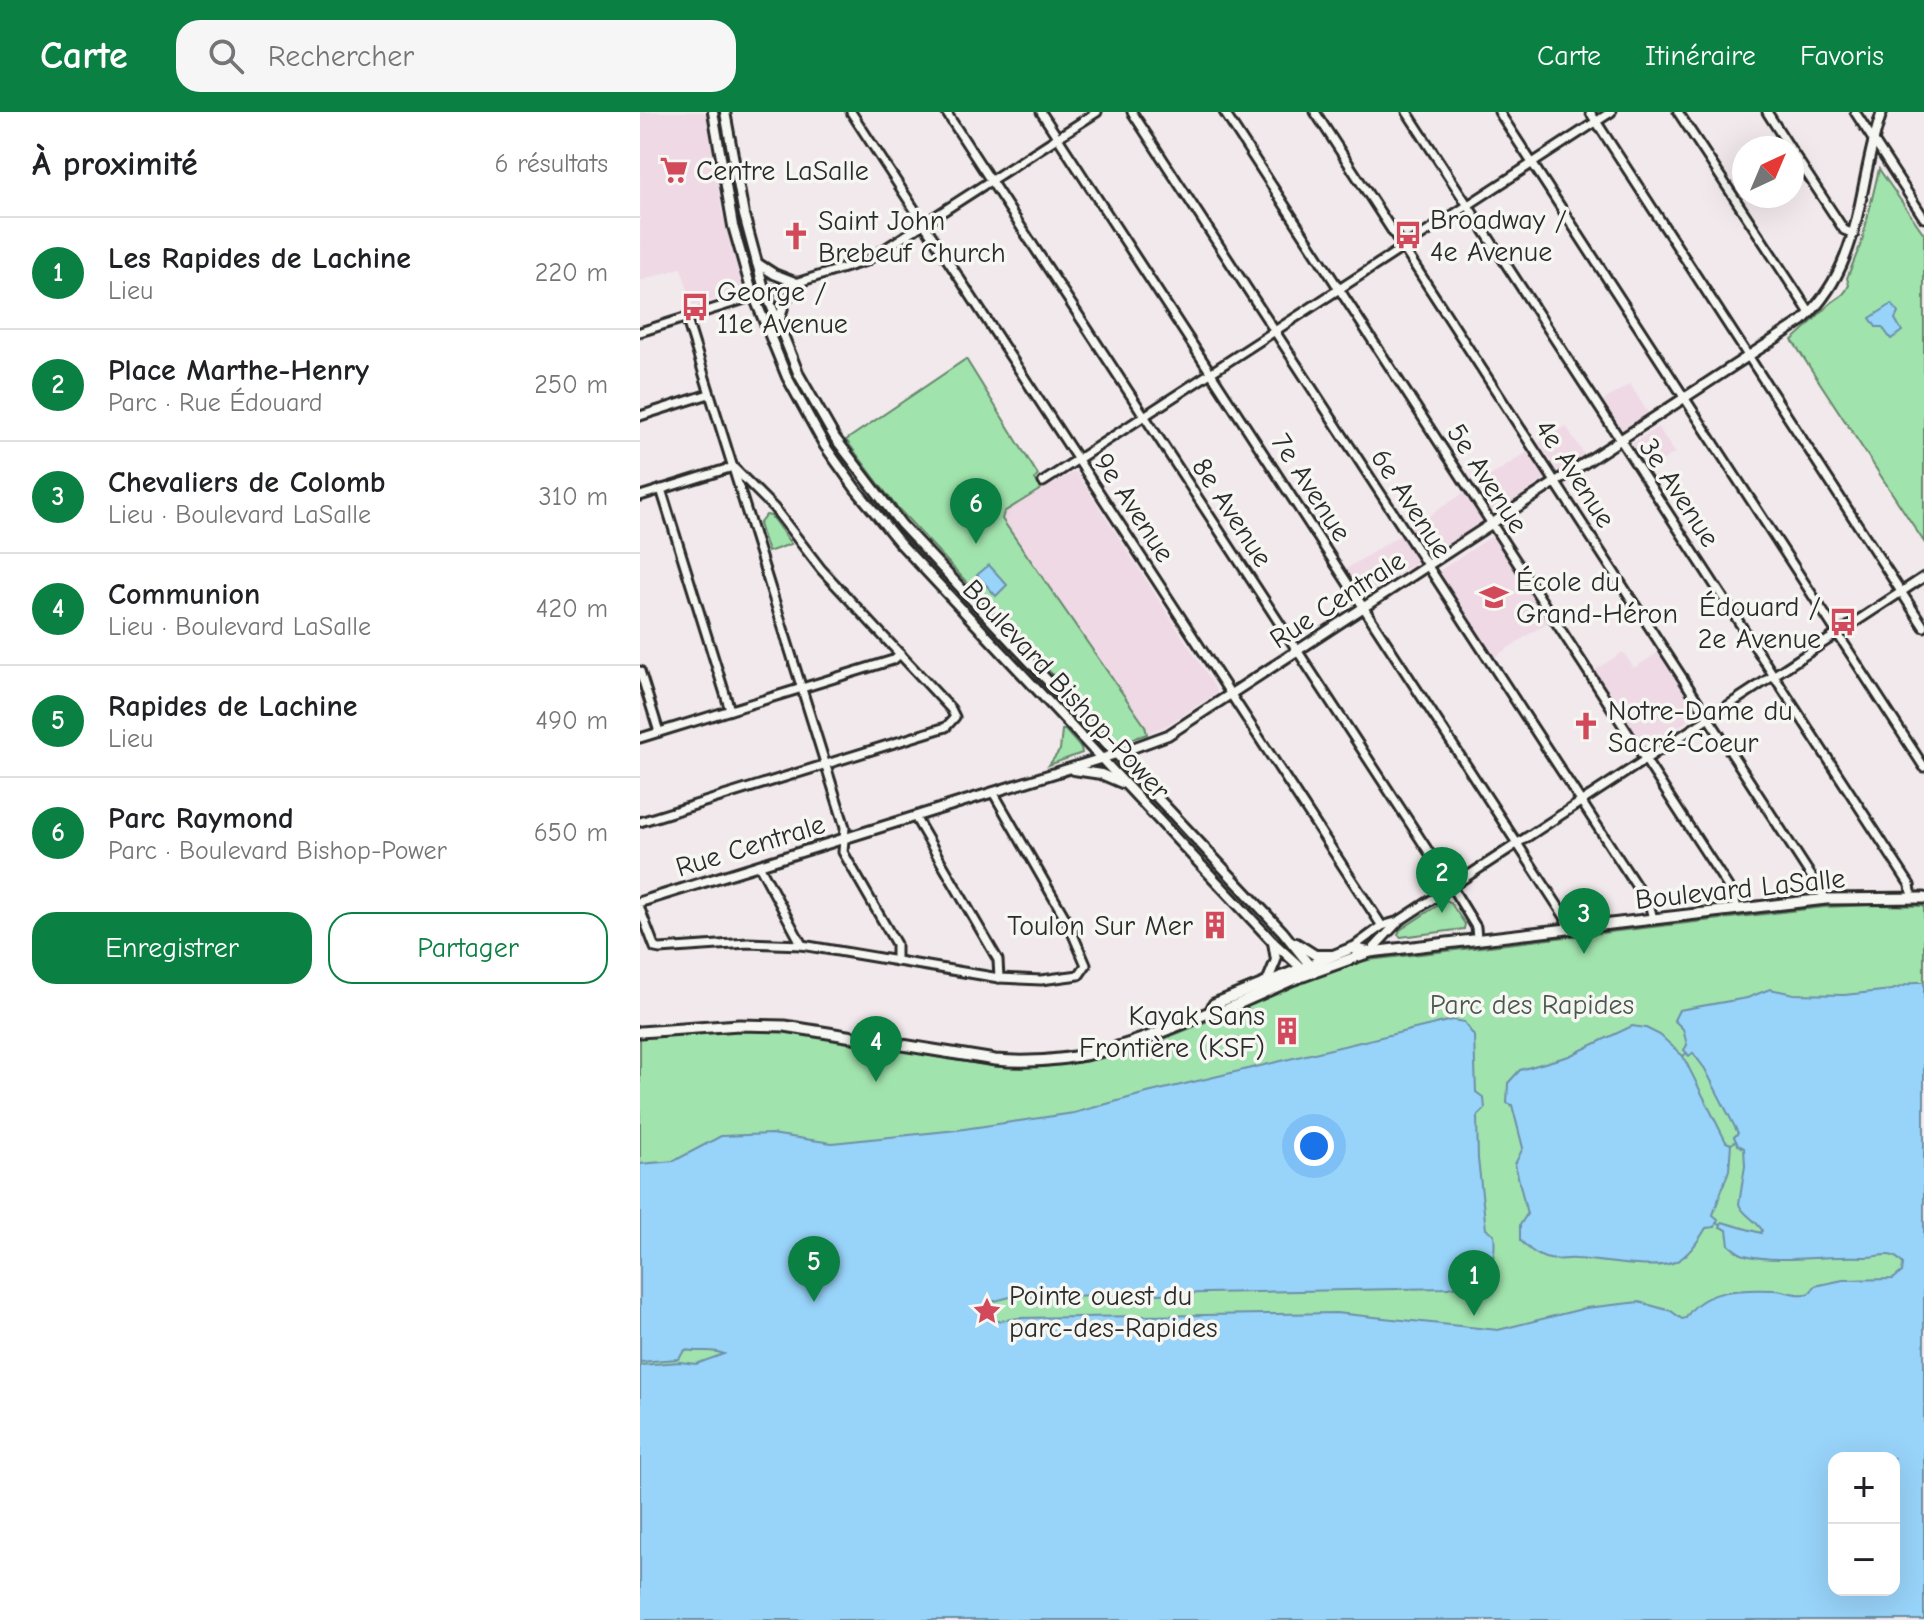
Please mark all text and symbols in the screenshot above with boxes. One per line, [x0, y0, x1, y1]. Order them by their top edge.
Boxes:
search box [176, 20, 736, 92]
text: Carte [40, 34, 128, 78]
icon: search [204, 34, 248, 78]
text: Rechercher [268, 39, 414, 74]
text: Carte [1537, 40, 1601, 72]
text: Itinéraire [1645, 40, 1756, 72]
text: Favoris [1800, 40, 1884, 72]
north arrow [1732, 136, 1804, 208]
text: À proximité [32, 144, 198, 184]
text: 6 résultats [495, 149, 608, 179]
supermarket icon: Centre LaSalle [659, 155, 689, 185]
place label: Centre LaSalle [696, 155, 869, 187]
place label: Broadway / 4e Avenue [1430, 204, 1567, 268]
place label: Saint John Brebeuf Church [818, 205, 1006, 269]
bus stop icon: Broadway / 4e Avenue [1393, 220, 1423, 250]
church icon: Saint John Brebeuf Church [781, 221, 811, 251]
text: Les Rapides de Lachine [108, 241, 411, 276]
text: 1 [53, 258, 63, 288]
text: 220 m [535, 258, 608, 288]
text: Lieu [108, 276, 153, 306]
place label: George / 11e Avenue [717, 276, 848, 340]
bus stop icon: George / 11e Avenue [680, 292, 710, 322]
text: Place Marthe-Henry [108, 353, 369, 388]
text: 2 [52, 370, 64, 400]
text: 250 m [534, 370, 608, 400]
text: Parc · Rue Édouard [108, 388, 323, 418]
street label: 4e Avenue [1528, 414, 1622, 534]
street label: 5e Avenue [1440, 418, 1534, 539]
street label: 7e Avenue [1265, 428, 1358, 547]
street label: 3e Avenue [1632, 432, 1726, 553]
street label: 6e Avenue [1364, 443, 1458, 564]
street label: 9e Avenue [1087, 447, 1181, 568]
street label: 8e Avenue [1185, 452, 1279, 573]
text: Chevaliers de Colomb [108, 465, 386, 500]
pin: 6 [950, 478, 1002, 544]
text: 3 [52, 482, 64, 512]
text: 310 m [539, 482, 608, 512]
text: Lieu · Boulevard LaSalle [108, 500, 371, 530]
street label: Rue Centrale [1264, 544, 1411, 655]
place label: École du Grand-Héron [1516, 565, 1678, 630]
street label: Boulevard Bishop-Power [956, 573, 1176, 806]
text: Communion [108, 577, 260, 612]
school or university icon: École du Grand-Héron [1479, 582, 1509, 612]
place label: Édouard / 2e Avenue [1698, 590, 1821, 655]
text: 4 [52, 594, 64, 624]
text: 420 m [536, 594, 608, 624]
bus stop icon: Édouard / 2e Avenue [1828, 607, 1858, 637]
text: Lieu · Boulevard LaSalle [108, 612, 371, 642]
text: Rapides de Lachine [108, 689, 357, 724]
place label: Notre-Dame du Sacré-Coeur [1608, 695, 1793, 759]
text: 5 [51, 706, 65, 736]
text: 490 m [536, 706, 608, 736]
church icon: Notre-Dame du Sacré-Coeur [1571, 711, 1601, 741]
text: Lieu [108, 724, 153, 754]
text: Parc Raymond [108, 801, 294, 836]
street label: Rue Centrale [672, 808, 829, 884]
text: 6 [51, 818, 65, 848]
text: 650 m [534, 818, 608, 848]
text: Parc · Boulevard Bishop-Power [108, 836, 447, 866]
pin: 2 [1416, 847, 1468, 913]
street label: Boulevard LaSalle [1634, 862, 1847, 916]
pin: 3 [1558, 888, 1610, 954]
place label: Toulon Sur Mer [1007, 910, 1193, 942]
building icon: Toulon Sur Mer [1200, 910, 1230, 940]
button: Enregistrer [32, 912, 312, 984]
button: Partager [328, 912, 608, 984]
park label: Parc des Rapides [1430, 989, 1634, 1021]
place label: Kayak Sans Frontière (KSF) [1079, 1000, 1265, 1064]
pin: 4 [850, 1016, 902, 1082]
building icon: Kayak Sans Frontière (KSF) [1272, 1016, 1302, 1046]
your location [1294, 1126, 1334, 1166]
pin: 5 [788, 1236, 840, 1302]
pin: 1 [1448, 1250, 1500, 1316]
place label: Pointe ouest du parc-des-Rapides [1009, 1280, 1218, 1344]
place icon: Pointe ouest du parc-des-Rapides [972, 1296, 1002, 1326]
map controls [1828, 1452, 1900, 1596]
button: + [1828, 1452, 1900, 1524]
button: − [1828, 1524, 1900, 1596]

